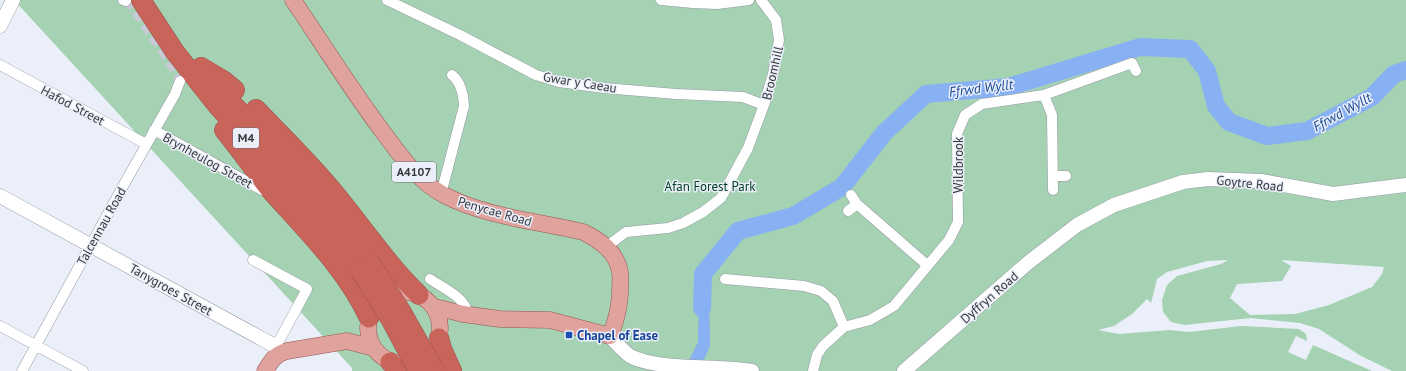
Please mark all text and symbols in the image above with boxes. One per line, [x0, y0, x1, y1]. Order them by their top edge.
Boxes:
street label: Broomhill [758, 44, 787, 102]
street label: Gwar y Caeau [542, 68, 618, 97]
water label: Ffrwd Wyllt [948, 75, 1015, 101]
street label: Hafod Street [38, 82, 108, 130]
water label: Ffrwd Wyllt [1309, 88, 1375, 136]
road number: M4 [233, 128, 259, 148]
street label: Brynheulog Street [160, 129, 256, 192]
street label: Wildbrook [950, 136, 967, 193]
road number: A4107 [392, 162, 436, 182]
street label: Goytre Road [1216, 172, 1284, 195]
park label: Afan Forest Park [665, 178, 756, 195]
street label: Talcennau Road [73, 184, 130, 268]
street label: Penycae Road [456, 193, 534, 230]
street label: Tanygroes Street [126, 260, 216, 320]
street label: Dyffryn Road [957, 268, 1022, 327]
place label: Chapel of Ease [577, 327, 659, 344]
marker: Chapel of Ease [564, 330, 574, 340]

